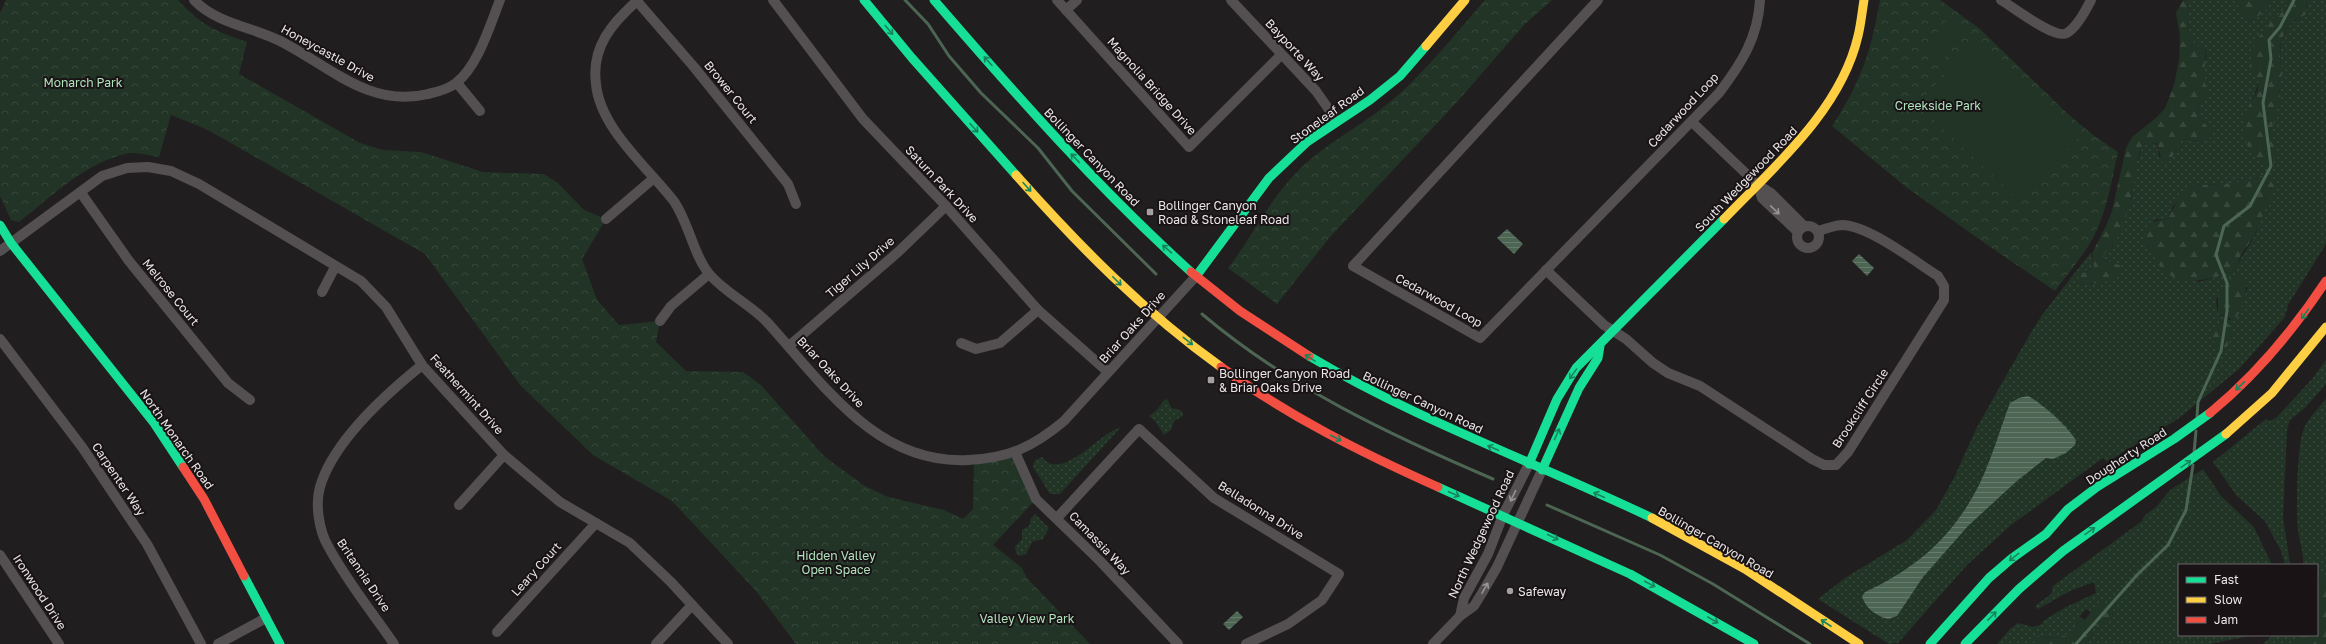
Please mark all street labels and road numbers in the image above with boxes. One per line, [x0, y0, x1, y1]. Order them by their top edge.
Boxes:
street label: Bayporte Way [1262, 16, 1328, 85]
street label: Honeycastle Drive [279, 21, 377, 85]
street label: Magnolia Bridge Drive [1104, 34, 1200, 138]
street label: Brower Court [701, 58, 761, 127]
street label: Cedarwood Loop [1644, 69, 1722, 151]
street label: Stoneleaf Road [1287, 83, 1367, 147]
street label: Bollinger Canyon Road [1041, 105, 1143, 209]
street label: South Wedgewood Road [1692, 123, 1800, 235]
street label: Saturn Park Drive [902, 142, 982, 226]
street label: Tiger Lily Drive [823, 233, 897, 301]
street label: Melrose Court [140, 256, 203, 329]
street label: Cedarwood Loop [1393, 270, 1485, 330]
street label: Briar Oaks Drive [1096, 288, 1168, 366]
street label: Briar Oaks Drive [794, 333, 868, 411]
street label: Feathermint Drive [427, 351, 507, 437]
street label: Brookcliff Circle [1829, 365, 1891, 451]
street label: Bollinger Canyon Road [1360, 368, 1486, 436]
street label: North Monarch Road [137, 386, 217, 492]
street label: Dougherty Road [2083, 424, 2169, 488]
street label: Carpenter Way [89, 440, 149, 519]
street label: North Wedgewood Road [1445, 467, 1517, 601]
street label: Belladonna Drive [1215, 478, 1307, 542]
street label: Bollinger Canyon Road [1655, 503, 1777, 581]
street label: Camassia Way [1066, 508, 1134, 578]
street label: Britannia Drive [334, 536, 394, 614]
street label: Leary Court [508, 539, 564, 599]
street label: Ironwood Drive [10, 551, 70, 633]

